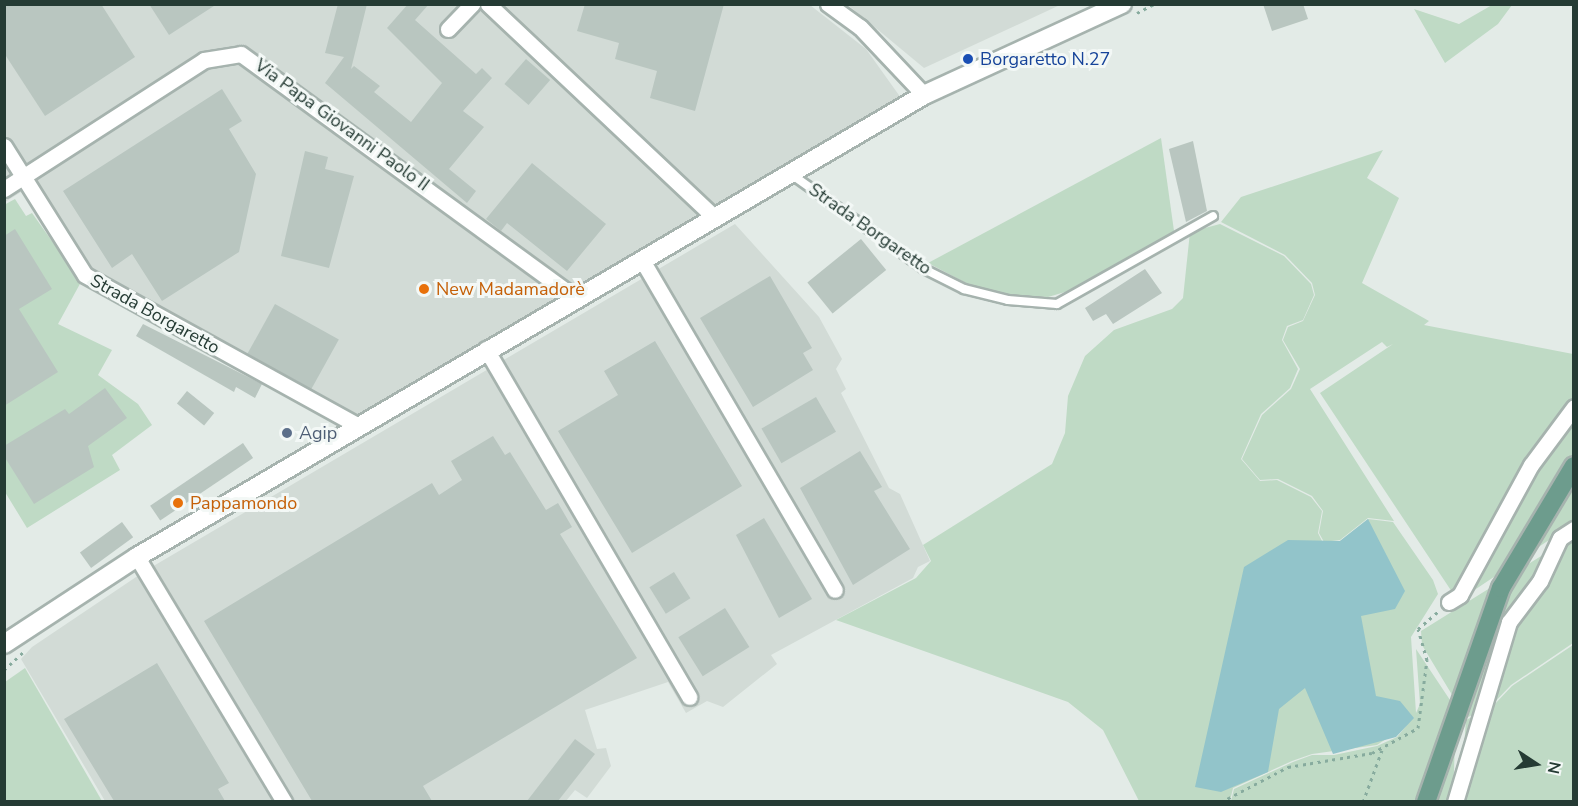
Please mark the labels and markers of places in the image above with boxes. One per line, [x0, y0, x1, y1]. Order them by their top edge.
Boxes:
place label: Borgaretto N.27 [980, 48, 1110, 70]
marker: Borgaretto N.27 [961, 52, 975, 66]
place label: New Madamadorè [436, 278, 585, 300]
marker: New Madamadorè [417, 282, 431, 296]
place label: Agip [299, 422, 337, 444]
marker: Agip [280, 426, 294, 440]
place label: Pappamondo [190, 492, 297, 514]
marker: Pappamondo [171, 496, 185, 510]

